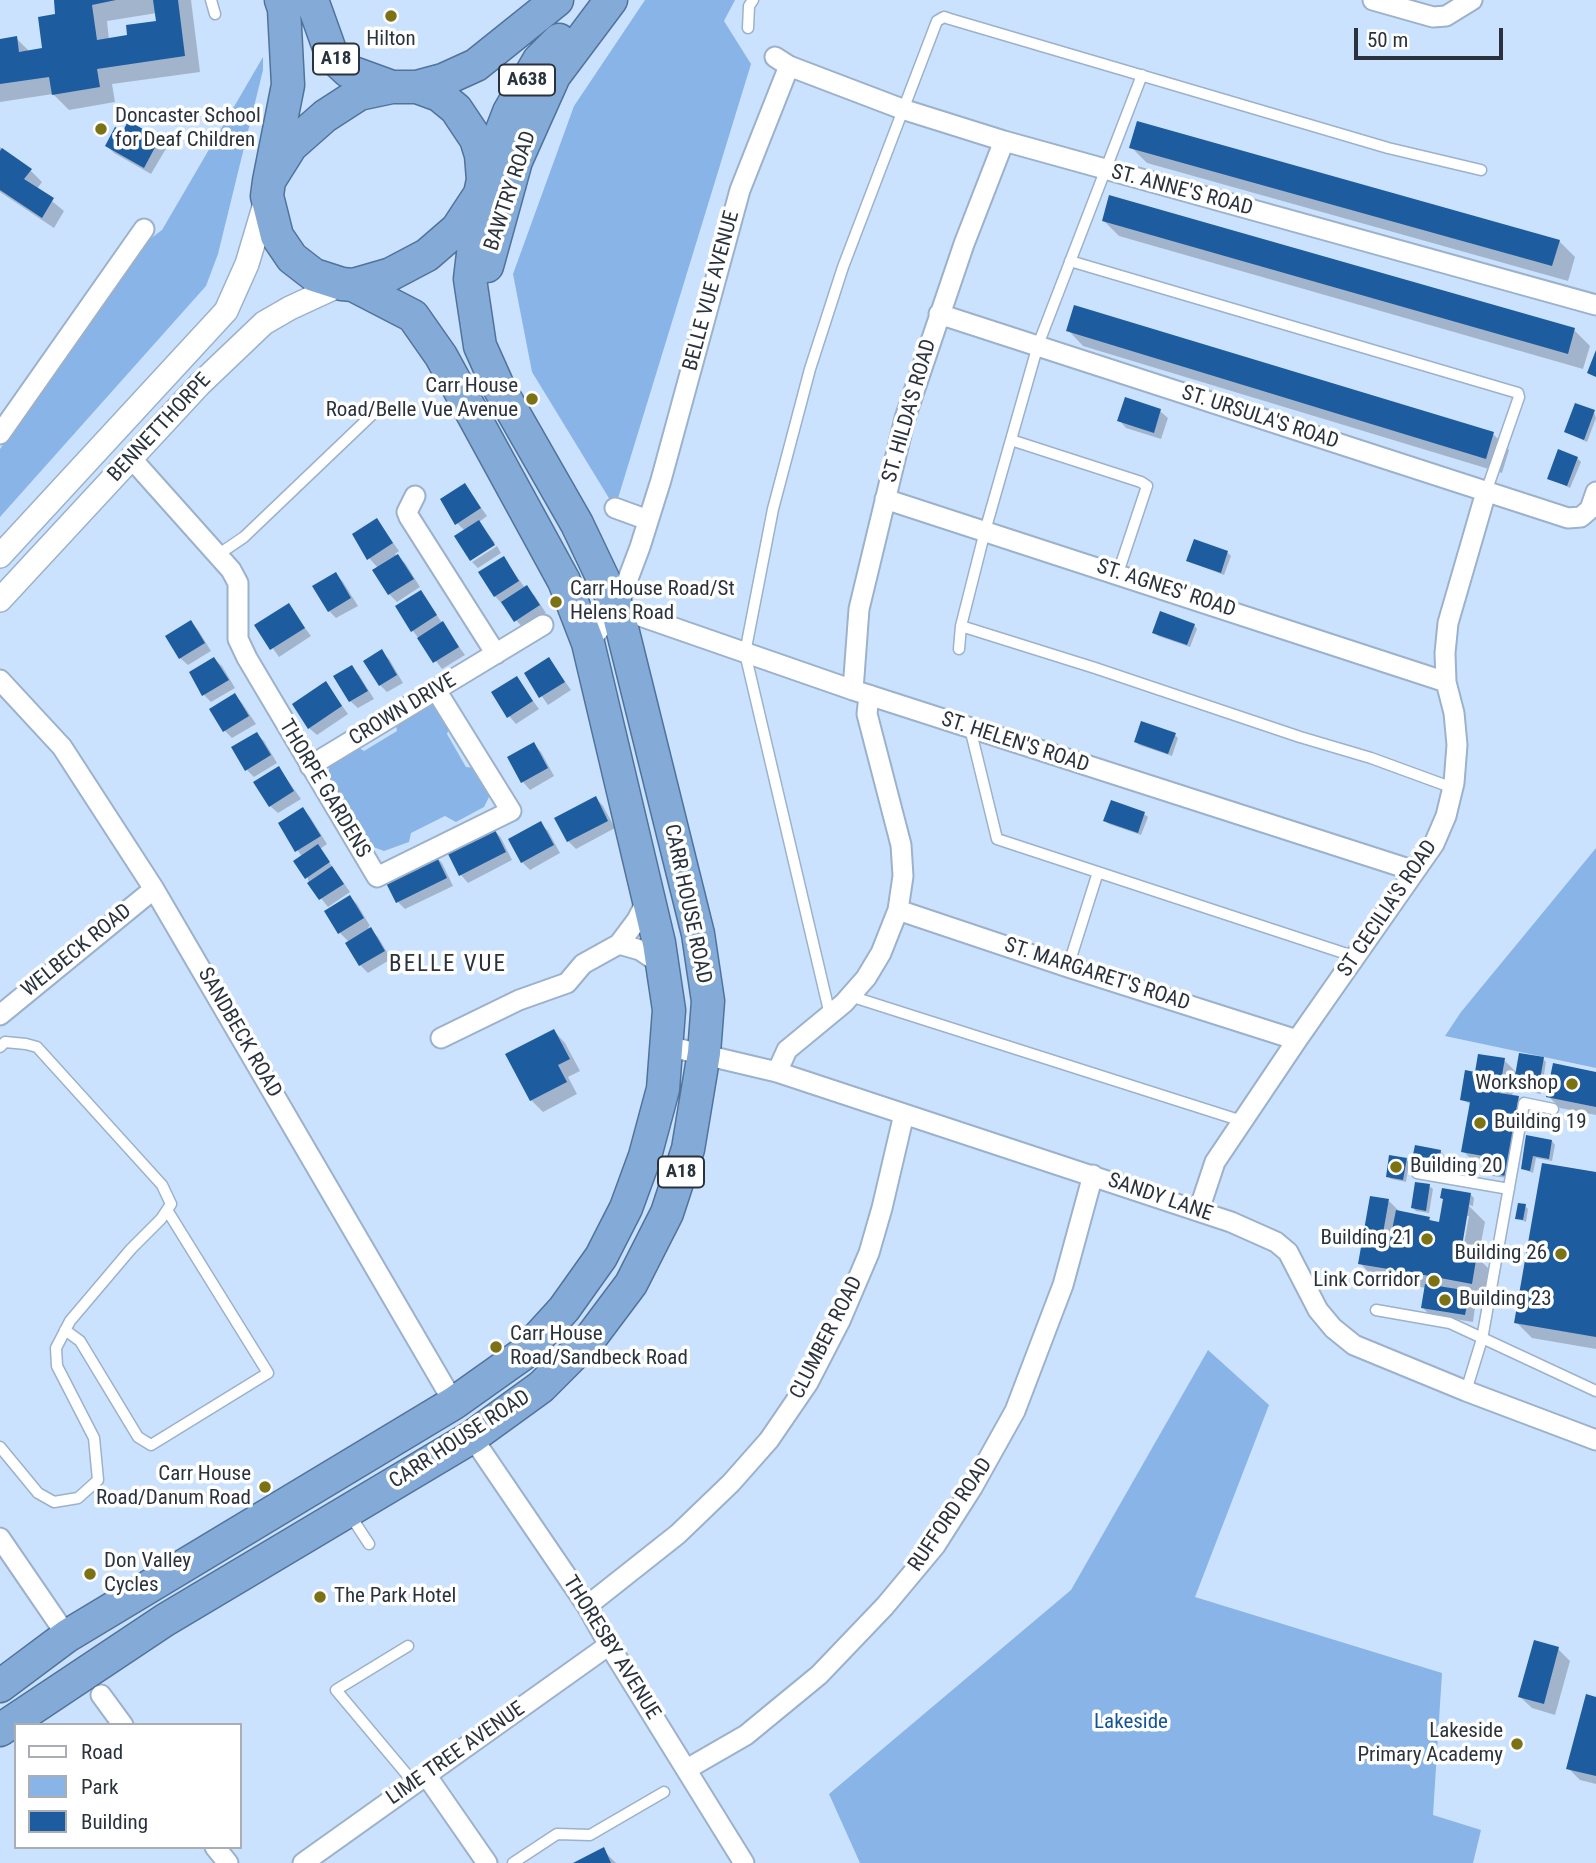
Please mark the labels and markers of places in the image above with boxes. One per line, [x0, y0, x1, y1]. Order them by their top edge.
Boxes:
marker: Hilton [383, 8, 399, 24]
place label: Hilton [366, 27, 416, 53]
place label: Doncaster School for Deaf Children [115, 104, 261, 154]
marker: Doncaster School for Deaf Children [93, 121, 109, 137]
place label: Carr House Road/Belle Vue Avenue [326, 374, 518, 424]
marker: Carr House Road/Belle Vue Avenue [524, 391, 540, 407]
place label: Carr House Road/St Helens Road [570, 577, 735, 627]
marker: Carr House Road/St Helens Road [548, 594, 564, 610]
place label: Workshop [1475, 1071, 1558, 1097]
marker: Workshop [1564, 1076, 1580, 1092]
place label: Building 19 [1494, 1110, 1587, 1136]
marker: Building 19 [1472, 1115, 1488, 1131]
place label: Building 20 [1410, 1154, 1503, 1180]
marker: Building 20 [1388, 1159, 1404, 1175]
place label: Building 21 [1320, 1226, 1413, 1252]
marker: Building 21 [1419, 1231, 1435, 1247]
place label: Building 26 [1454, 1241, 1547, 1267]
marker: Building 26 [1553, 1246, 1569, 1262]
place label: Link Corridor [1313, 1268, 1420, 1294]
marker: Link Corridor [1426, 1273, 1442, 1289]
place label: Building 23 [1459, 1287, 1552, 1313]
marker: Building 23 [1437, 1292, 1453, 1308]
place label: Carr House Road/Sandbeck Road [510, 1322, 688, 1372]
marker: Carr House Road/Sandbeck Road [488, 1339, 504, 1355]
place label: Carr House Road/Danum Road [96, 1462, 251, 1512]
marker: Carr House Road/Danum Road [257, 1479, 273, 1495]
place label: Don Valley Cycles [104, 1549, 191, 1599]
marker: Don Valley Cycles [82, 1566, 98, 1582]
place label: The Park Hotel [334, 1584, 456, 1610]
marker: The Park Hotel [312, 1589, 328, 1605]
place label: Lakeside Primary Academy [1357, 1719, 1503, 1769]
marker: Lakeside Primary Academy [1509, 1736, 1525, 1752]

